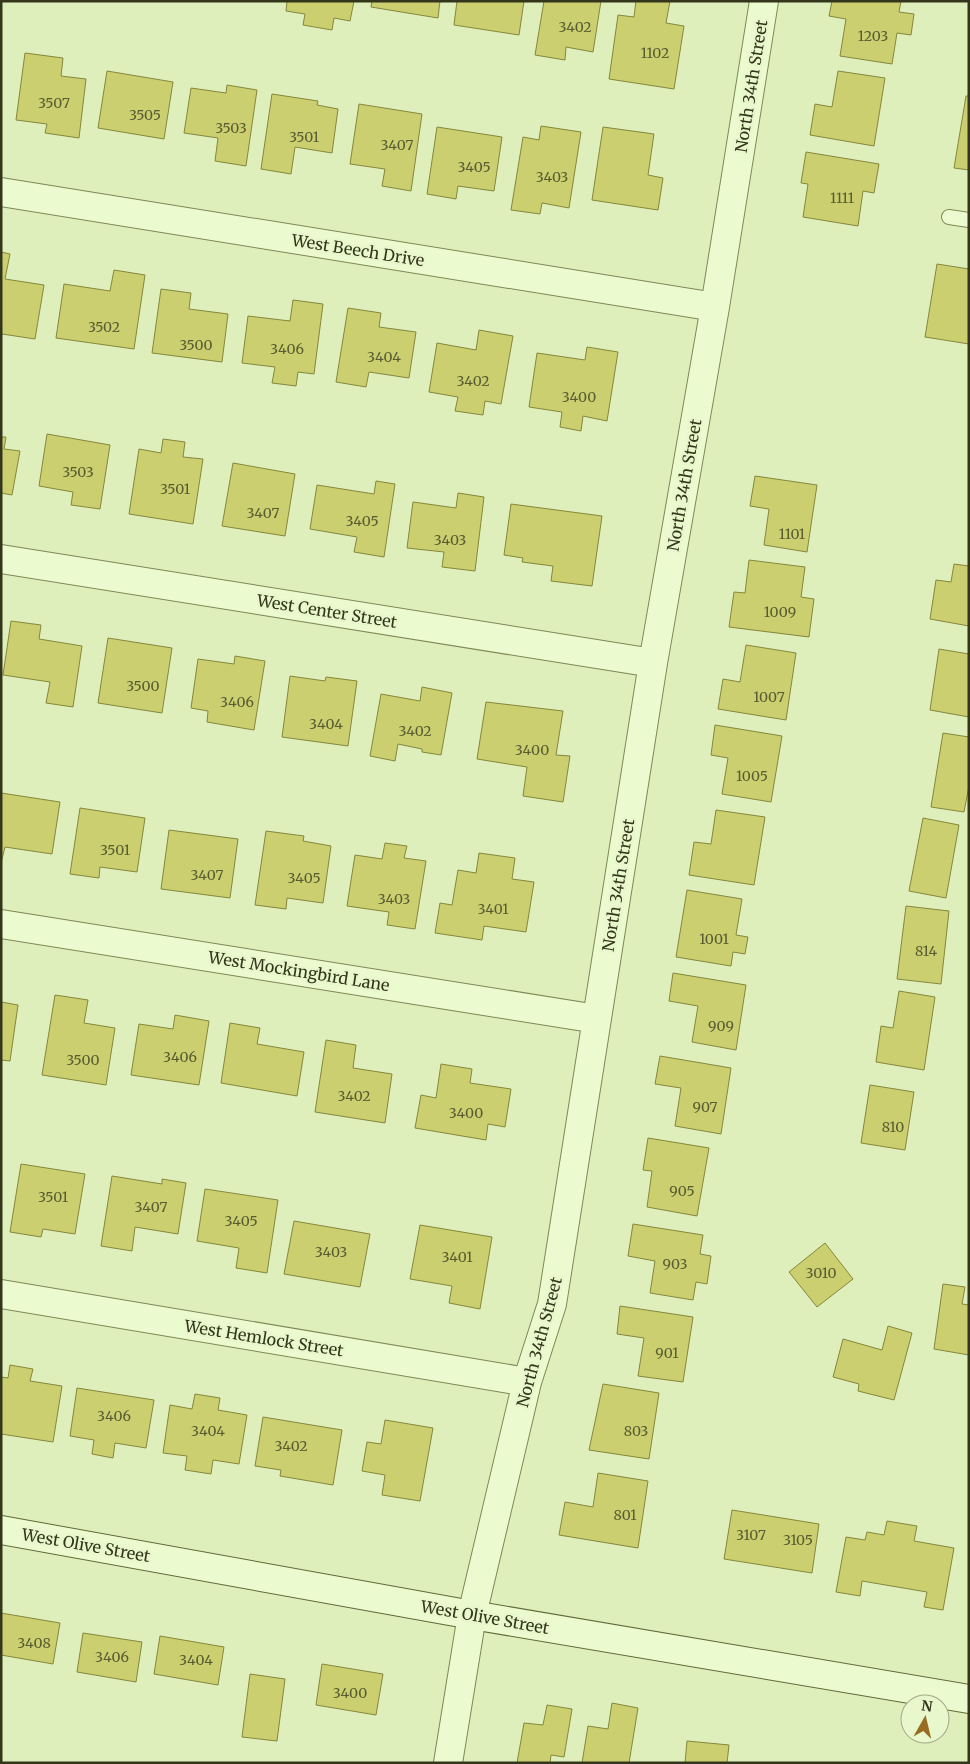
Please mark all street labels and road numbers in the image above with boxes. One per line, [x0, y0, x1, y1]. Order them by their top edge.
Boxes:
street label: North 34th Street [731, 17, 771, 154]
street label: West Beech Drive [289, 230, 426, 270]
street label: North 34th Street [663, 416, 706, 553]
street label: West Center Street [255, 590, 399, 632]
street label: North 34th Street [598, 816, 638, 953]
street label: West Mockingbird Lane [206, 947, 391, 995]
street label: North 34th Street [512, 1274, 566, 1409]
street label: West Hemlock Street [182, 1315, 346, 1361]
street label: West Olive Street [19, 1524, 152, 1566]
street label: West Olive Street [418, 1596, 551, 1638]

